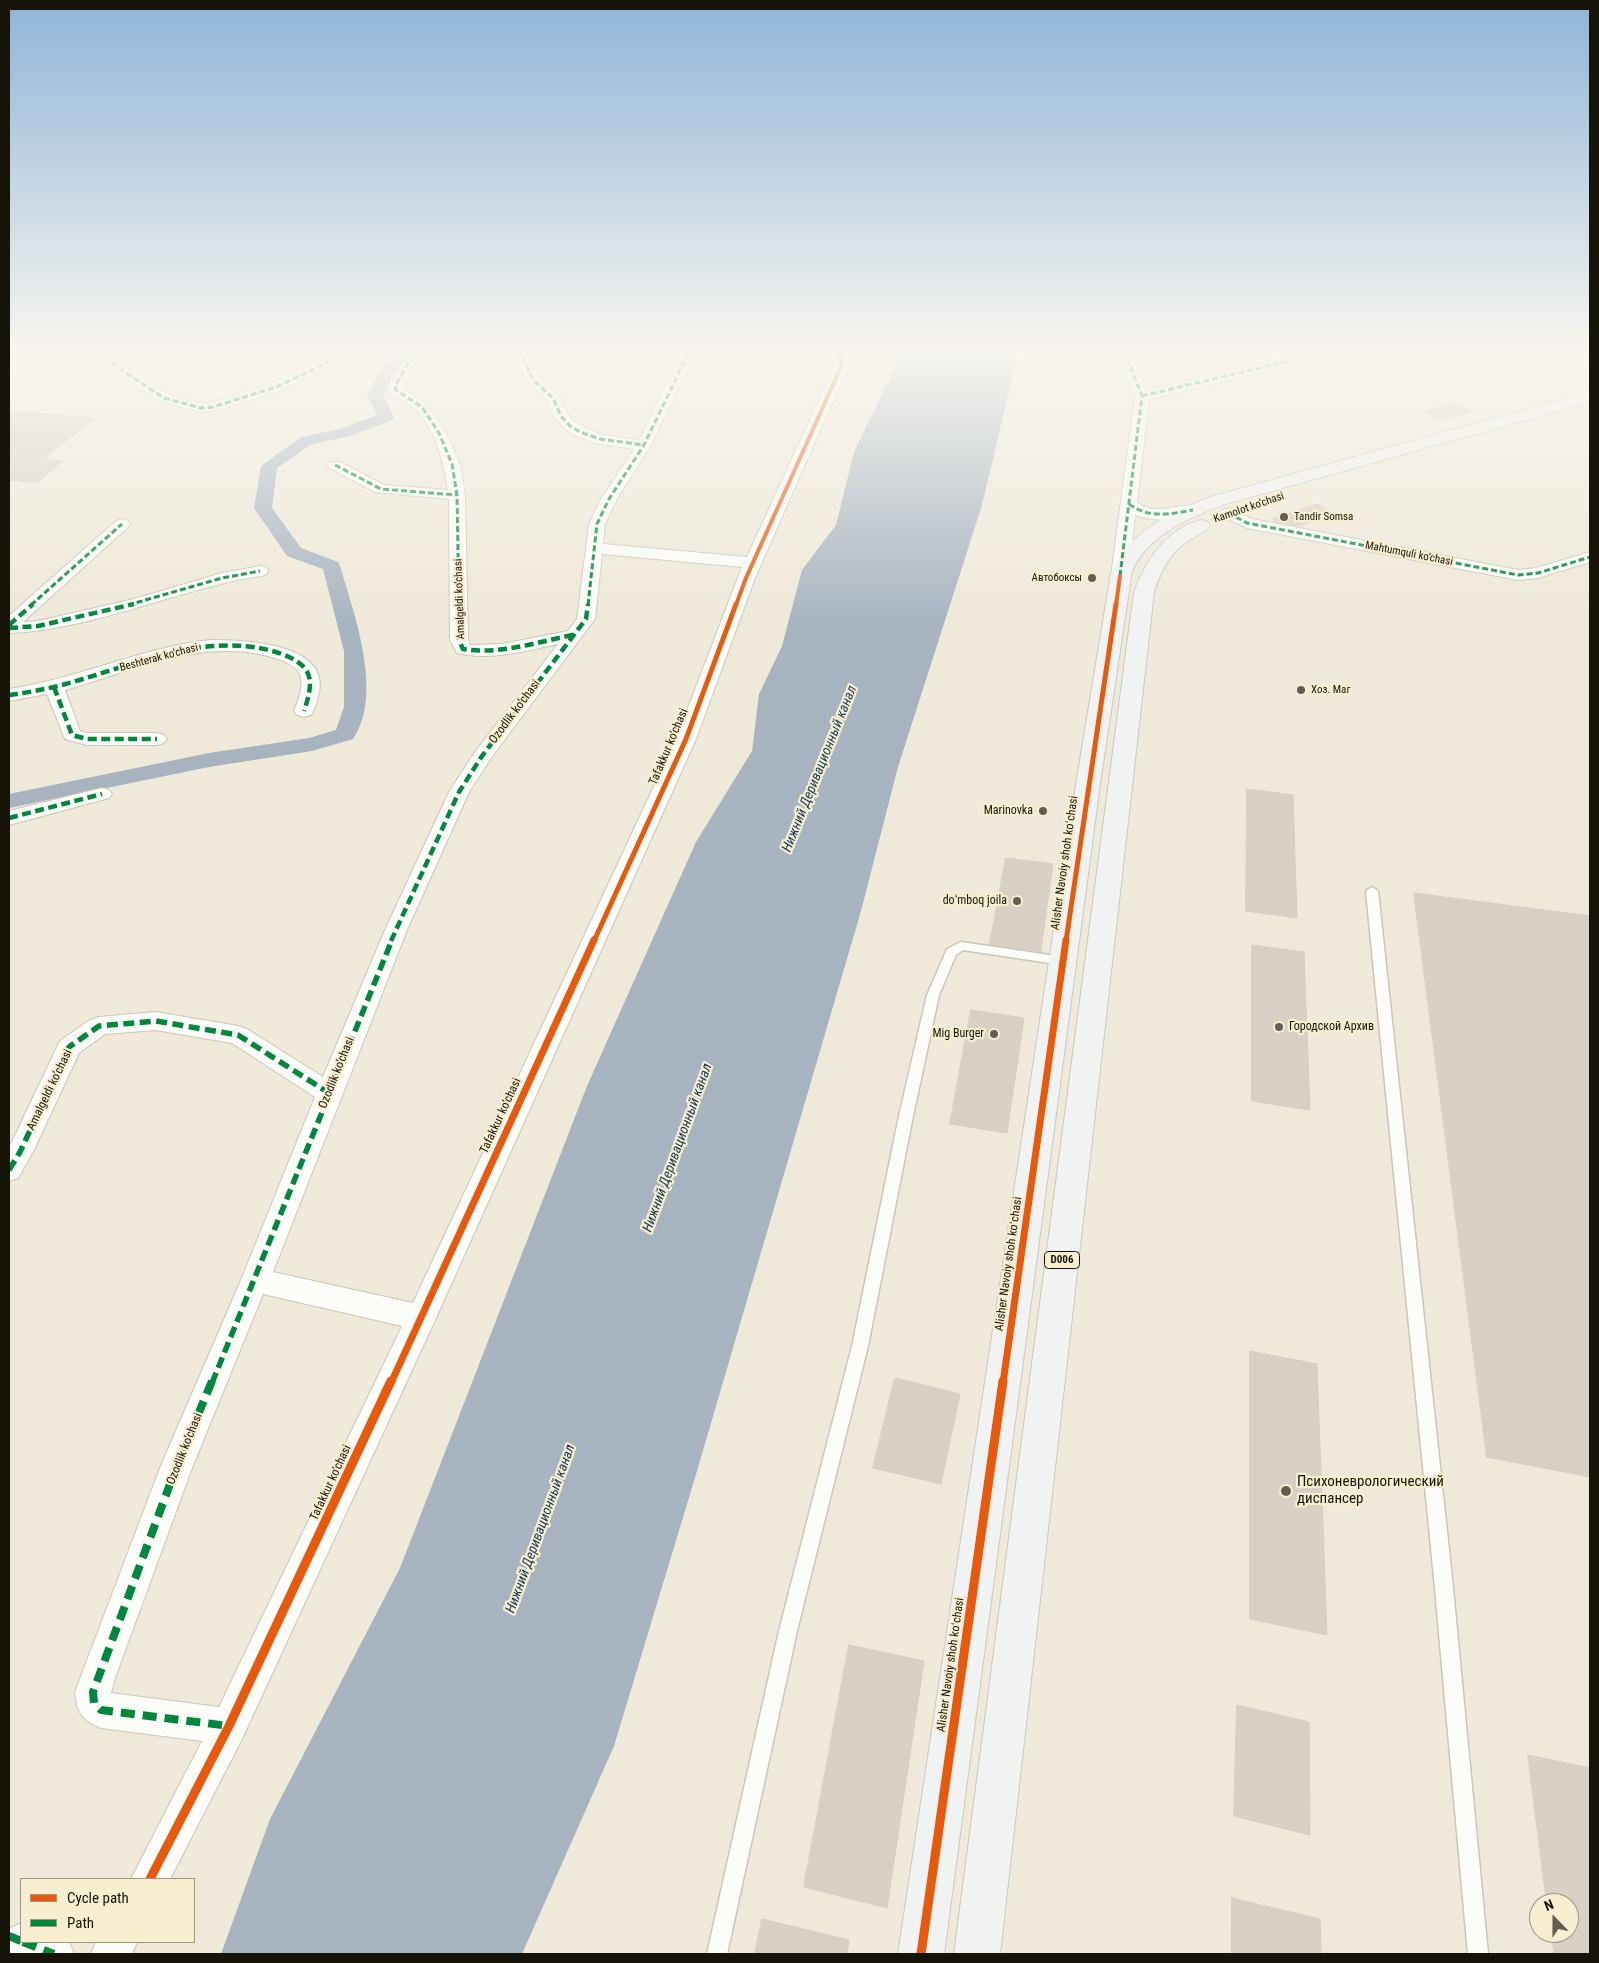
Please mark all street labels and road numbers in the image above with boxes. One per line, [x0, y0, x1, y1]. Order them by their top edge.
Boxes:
street label: Kamolot ko‘chasi [1212, 490, 1286, 526]
street label: Mahtumquli ko‘chasi [1364, 539, 1454, 569]
street label: Amalgeldi ko‘chasi [452, 558, 468, 640]
street label: Beshterak ko‘chasi [118, 641, 200, 675]
street label: Ozodlik ko‘chasi [486, 677, 544, 747]
street label: Tafakkur ko‘chasi [646, 707, 692, 787]
street label: Alisher Navoiy shoh koʻchasi [1048, 795, 1082, 931]
street label: Ozodlik ko‘chasi [316, 1035, 358, 1111]
street label: Amalgeldi ko‘chasi [24, 1047, 76, 1133]
street label: Tafakkur ko‘chasi [477, 1076, 525, 1156]
street label: Alisher Navoiy shoh koʻchasi [992, 1196, 1026, 1332]
road number: D006 [1044, 1252, 1080, 1268]
street label: Ozodlik ko‘chasi [164, 1411, 206, 1487]
street label: Tafakkur ko‘chasi [307, 1443, 355, 1523]
street label: Alisher Navoiy shoh koʻchasi [934, 1597, 968, 1733]

